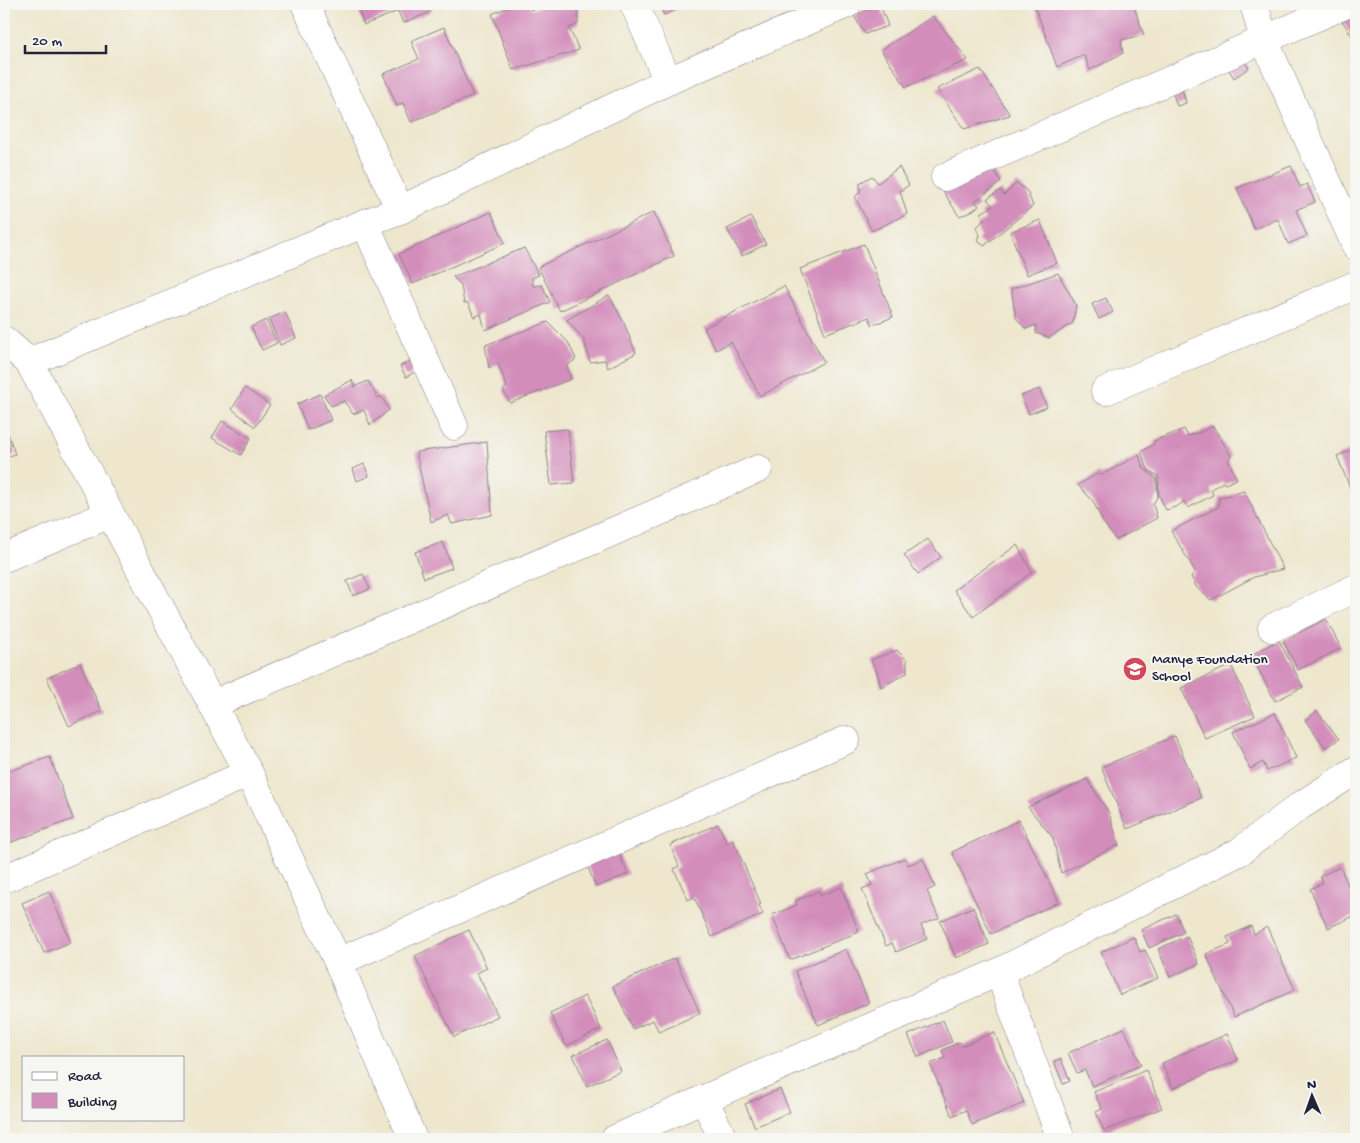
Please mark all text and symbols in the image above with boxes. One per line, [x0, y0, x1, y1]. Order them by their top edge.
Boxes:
scale bar [25, 22, 106, 54]
text: 20 m [32, 33, 62, 51]
place label: Manye Foundation School [1152, 651, 1268, 686]
school or university icon: Manye Foundation School [1122, 656, 1148, 682]
legend [22, 1056, 185, 1120]
text: Road [68, 1068, 102, 1086]
north arrow [1288, 1070, 1338, 1120]
text: N [1307, 1077, 1316, 1094]
text: Building [67, 1094, 117, 1112]

